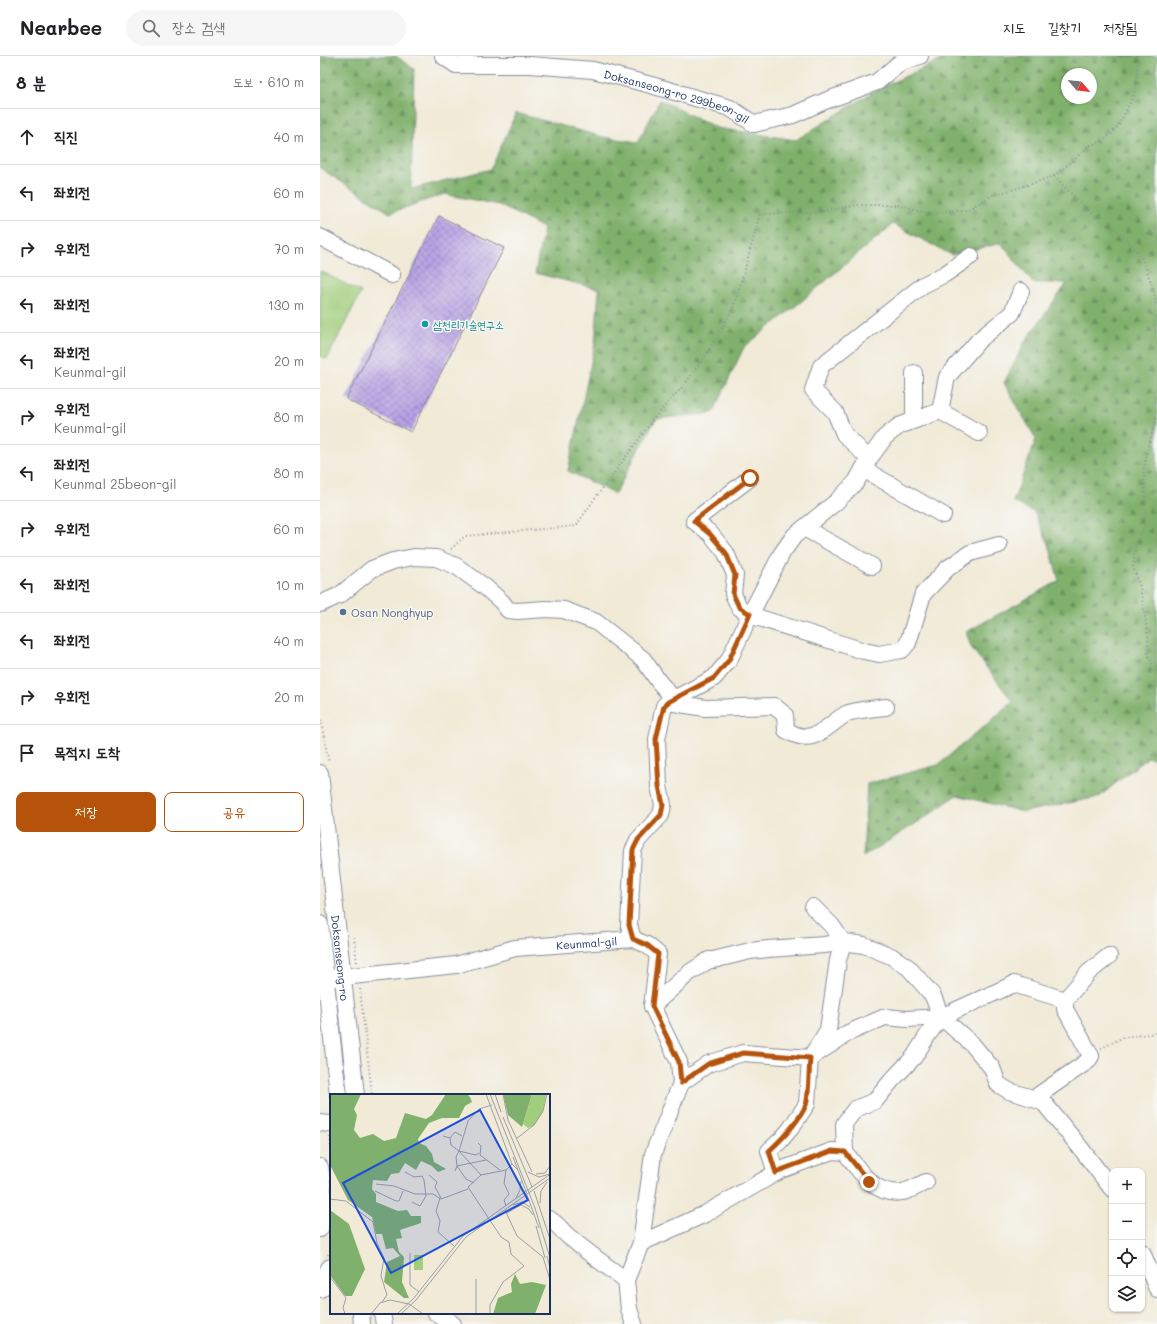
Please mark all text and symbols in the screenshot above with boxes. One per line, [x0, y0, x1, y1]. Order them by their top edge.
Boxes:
search box [126, 10, 406, 46]
text: Nearbee [20, 15, 102, 40]
icon: search [140, 17, 162, 39]
text: 장소 검색 [172, 17, 225, 37]
text: 지도 [1003, 18, 1025, 37]
text: 길찾기 [1047, 18, 1081, 37]
text: 저장됨 [1103, 18, 1137, 37]
street label: Doksanseong-ro 299beon-gil [602, 66, 753, 126]
north arrow [1061, 68, 1097, 104]
text: 8 분 [16, 71, 46, 93]
text: 도보 · 610 m [233, 73, 304, 90]
icon: ahead [16, 126, 38, 148]
text: 직진 [54, 126, 78, 146]
text: 40 m [274, 128, 304, 145]
icon: left [16, 182, 38, 204]
text: 좌회전 [54, 182, 90, 202]
text: 60 m [274, 184, 304, 201]
icon: right [16, 238, 38, 260]
text: 우회전 [54, 238, 90, 258]
text: 70 m [274, 240, 304, 257]
icon: left [16, 294, 38, 316]
text: 좌회전 [54, 294, 90, 314]
text: 130 m [268, 296, 304, 313]
place label: 삼천리기술연구소 [433, 317, 504, 332]
marker: 삼천리기술연구소 [420, 319, 430, 329]
text: 좌회전 [54, 342, 90, 362]
icon: left [16, 350, 38, 372]
text: 20 m [274, 352, 304, 369]
text: Keunmal-gil [54, 363, 126, 380]
text: 우회전 [54, 398, 90, 418]
icon: right [16, 406, 38, 428]
text: 80 m [274, 408, 304, 425]
text: Keunmal-gil [54, 419, 126, 436]
text: 좌회전 [54, 454, 90, 474]
icon: left [16, 462, 38, 484]
text: 80 m [274, 464, 304, 481]
route start [741, 469, 759, 487]
text: Keunmal 25beon-gil [54, 475, 176, 492]
icon: right [16, 518, 38, 540]
text: 우회전 [54, 518, 90, 538]
text: 60 m [274, 520, 304, 537]
icon: left [16, 574, 38, 596]
text: 좌회전 [54, 574, 90, 594]
text: 10 m [276, 576, 304, 593]
place label: Osan Nonghyup [351, 605, 434, 620]
marker: Osan Nonghyup [338, 607, 348, 617]
icon: left [16, 630, 38, 652]
text: 좌회전 [54, 630, 90, 650]
text: 40 m [274, 632, 304, 649]
icon: right [16, 686, 38, 708]
text: 우회전 [54, 686, 90, 706]
text: 20 m [274, 688, 304, 705]
icon: arrive [16, 742, 38, 764]
text: 목적지 도착 [54, 742, 120, 762]
button: 저장 [16, 792, 156, 832]
button: 공유 [164, 792, 304, 832]
street label: Doksanseong-ro [328, 914, 353, 1002]
street label: Keunmal-gil [556, 933, 618, 952]
inset map [330, 1094, 550, 1314]
map controls [1109, 1168, 1145, 1312]
button: + [1109, 1168, 1145, 1204]
route end [860, 1173, 878, 1191]
button: − [1109, 1204, 1145, 1240]
button: locate [1109, 1240, 1145, 1276]
button: layers [1109, 1276, 1145, 1312]

